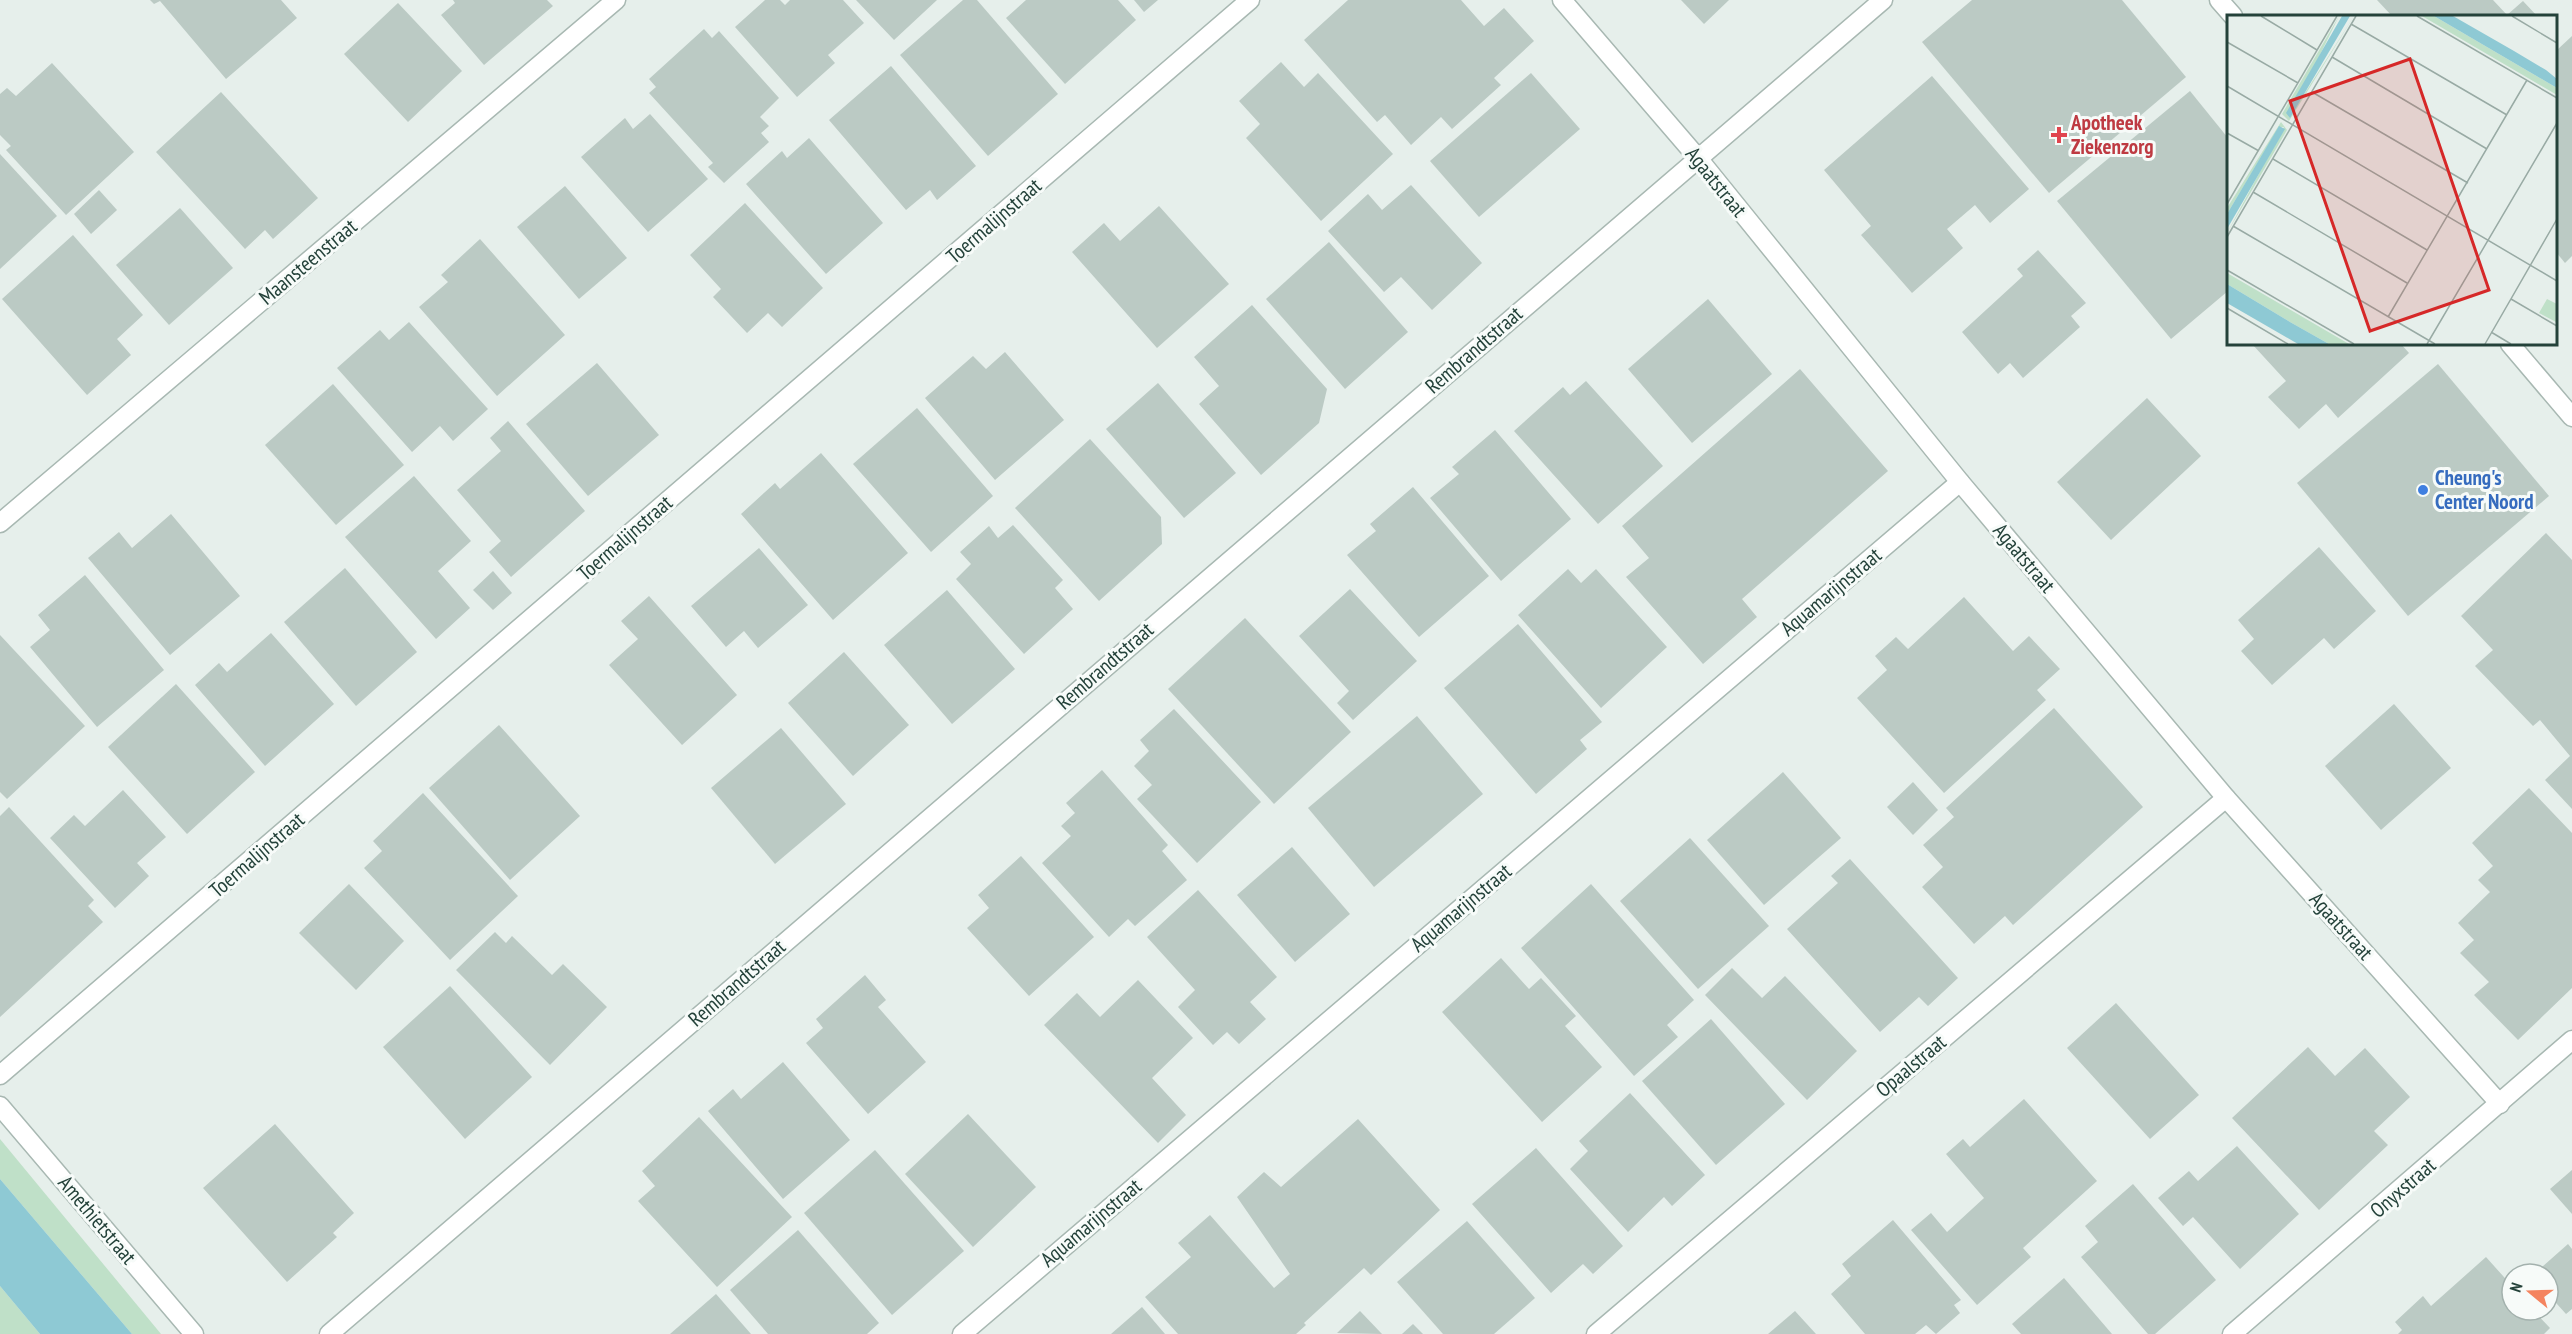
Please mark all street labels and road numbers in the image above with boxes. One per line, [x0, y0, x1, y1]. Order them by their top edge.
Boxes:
street label: Agaatstraat [1680, 141, 1753, 222]
street label: Toermalijnstraat [941, 172, 1047, 269]
street label: Maansteenstraat [253, 213, 362, 310]
street label: Rembrandtstraat [1419, 300, 1528, 399]
street label: Toermalijnstraat [572, 489, 678, 586]
street label: Agaatstraat [1988, 517, 2061, 598]
street label: Aquamarijnstraat [1775, 541, 1887, 642]
street label: Rembrandtstraat [1050, 616, 1159, 715]
street label: Toermalijnstraat [204, 806, 310, 903]
street label: Aquamarijnstraat [1405, 857, 1517, 958]
street label: Agaatstraat [2304, 886, 2379, 966]
street label: Rembrandtstraat [682, 933, 791, 1032]
street label: Opaalstraat [1870, 1028, 1952, 1103]
street label: Onyxstraat [2364, 1152, 2441, 1224]
street label: Amethietstraat [52, 1170, 142, 1270]
street label: Aquamarijnstraat [1035, 1172, 1147, 1273]

